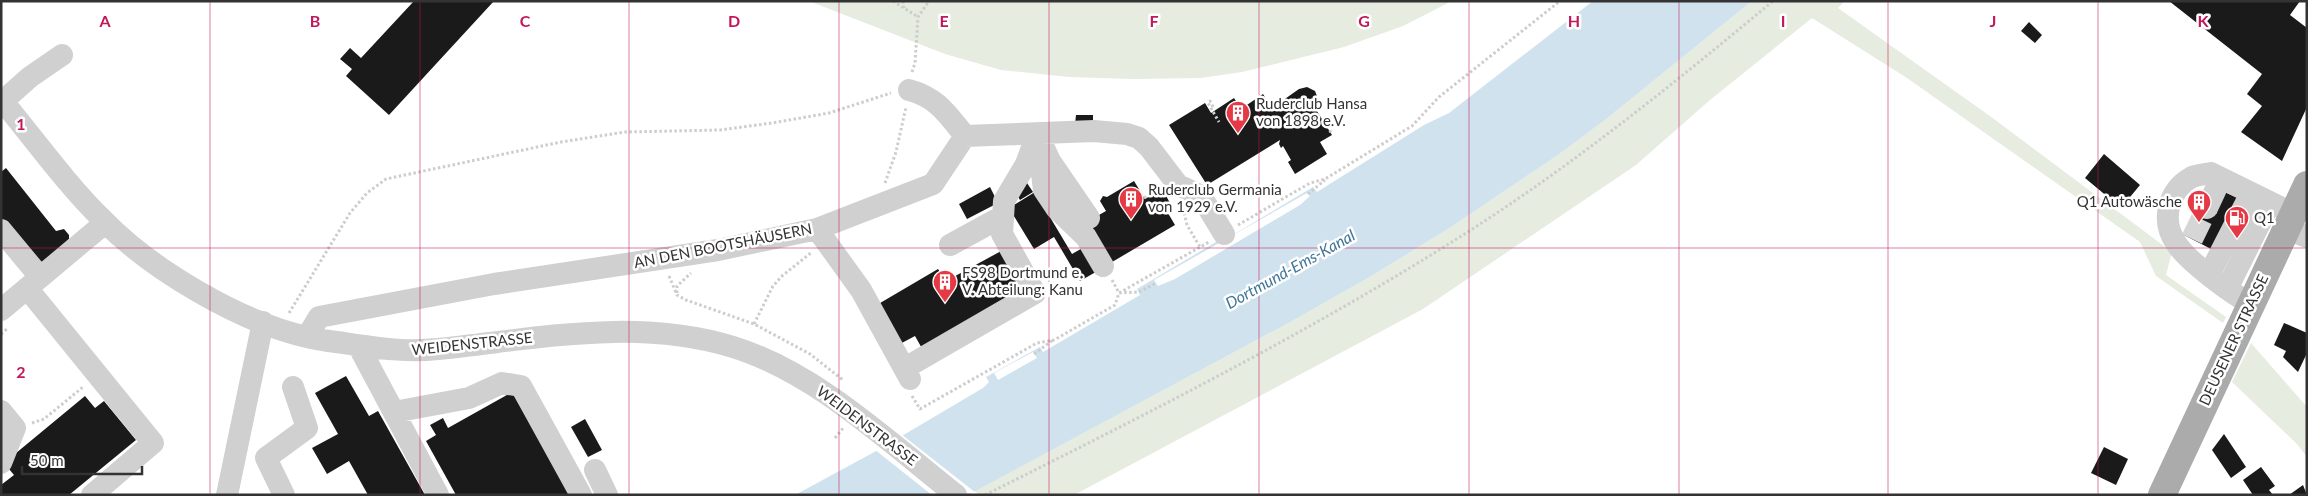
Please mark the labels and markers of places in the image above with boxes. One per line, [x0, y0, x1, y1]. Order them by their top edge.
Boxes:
place label: Ruderclub Hansa von 1898 e.V. [1256, 94, 1367, 129]
building icon: Ruderclub Hansa von 1898 e.V. [1225, 100, 1251, 134]
place label: Ruderclub Germania von 1929 e.V. [1148, 180, 1282, 215]
building icon: Ruderclub Germania von 1929 e.V. [1118, 186, 1144, 220]
building icon: Q1 Autowäsche [2186, 189, 2212, 223]
place label: Q1 Autowäsche [2077, 192, 2182, 210]
fuel station icon: Q1 [2224, 205, 2250, 239]
place label: Q1 [2254, 208, 2275, 226]
place label: FS98 Dortmund e. V. Abteilung: Kanu [962, 263, 1083, 298]
building icon: FS98 Dortmund e. V. Abteilung: Kanu [932, 269, 958, 303]

